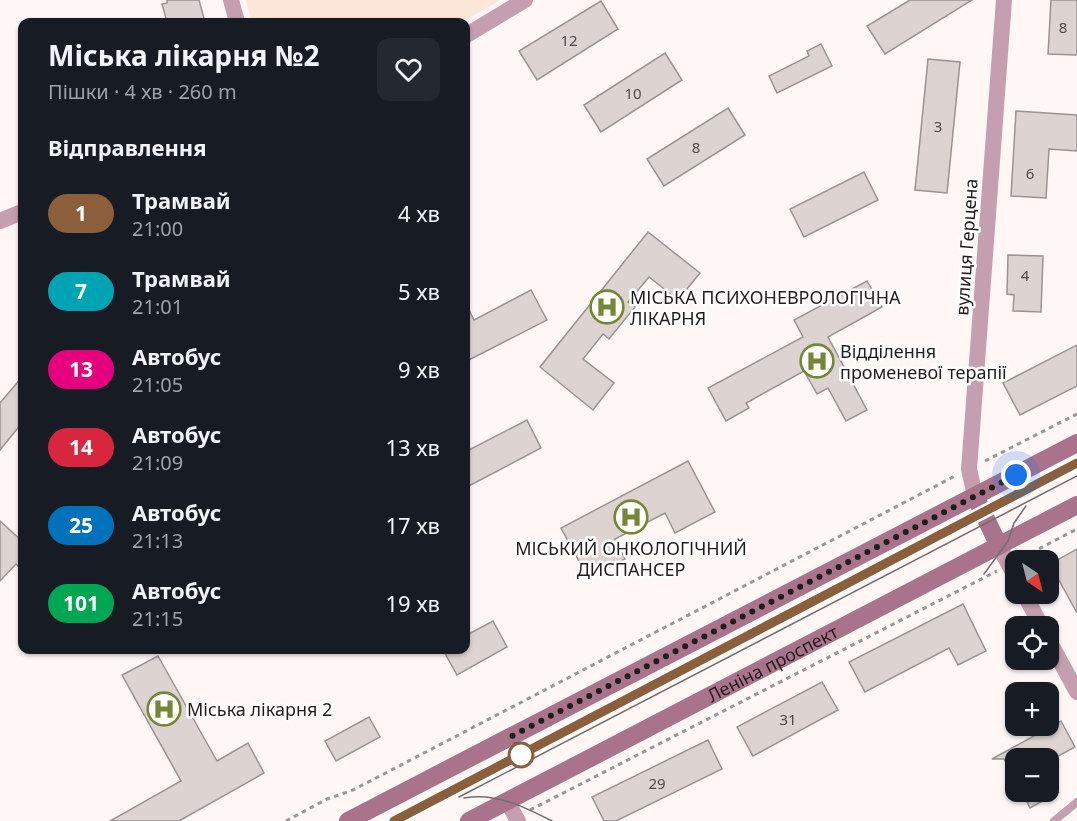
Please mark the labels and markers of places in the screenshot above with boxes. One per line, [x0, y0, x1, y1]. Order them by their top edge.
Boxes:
place label: МІСЬКА ПСИХОНЕВРОЛОГІЧНА ЛІКАРНЯ [630, 285, 901, 330]
hospital icon: МІСЬКА ПСИХОНЕВРОЛОГІЧНА ЛІКАРНЯ [589, 289, 625, 325]
place label: Відділення променевої терапії [840, 339, 1007, 384]
hospital icon: Відділення променевої терапії [799, 343, 835, 379]
hospital icon: МІСЬКИЙ ОНКОЛОГІЧНИЙ ДИСПАНСЕР [613, 499, 649, 535]
place label: МІСЬКИЙ ОНКОЛОГІЧНИЙ ДИСПАНСЕР [515, 536, 747, 581]
hospital icon: Міська лікарня 2 [146, 691, 182, 727]
place label: Міська лікарня 2 [187, 697, 332, 721]
unlabelled marker [508, 742, 534, 768]

